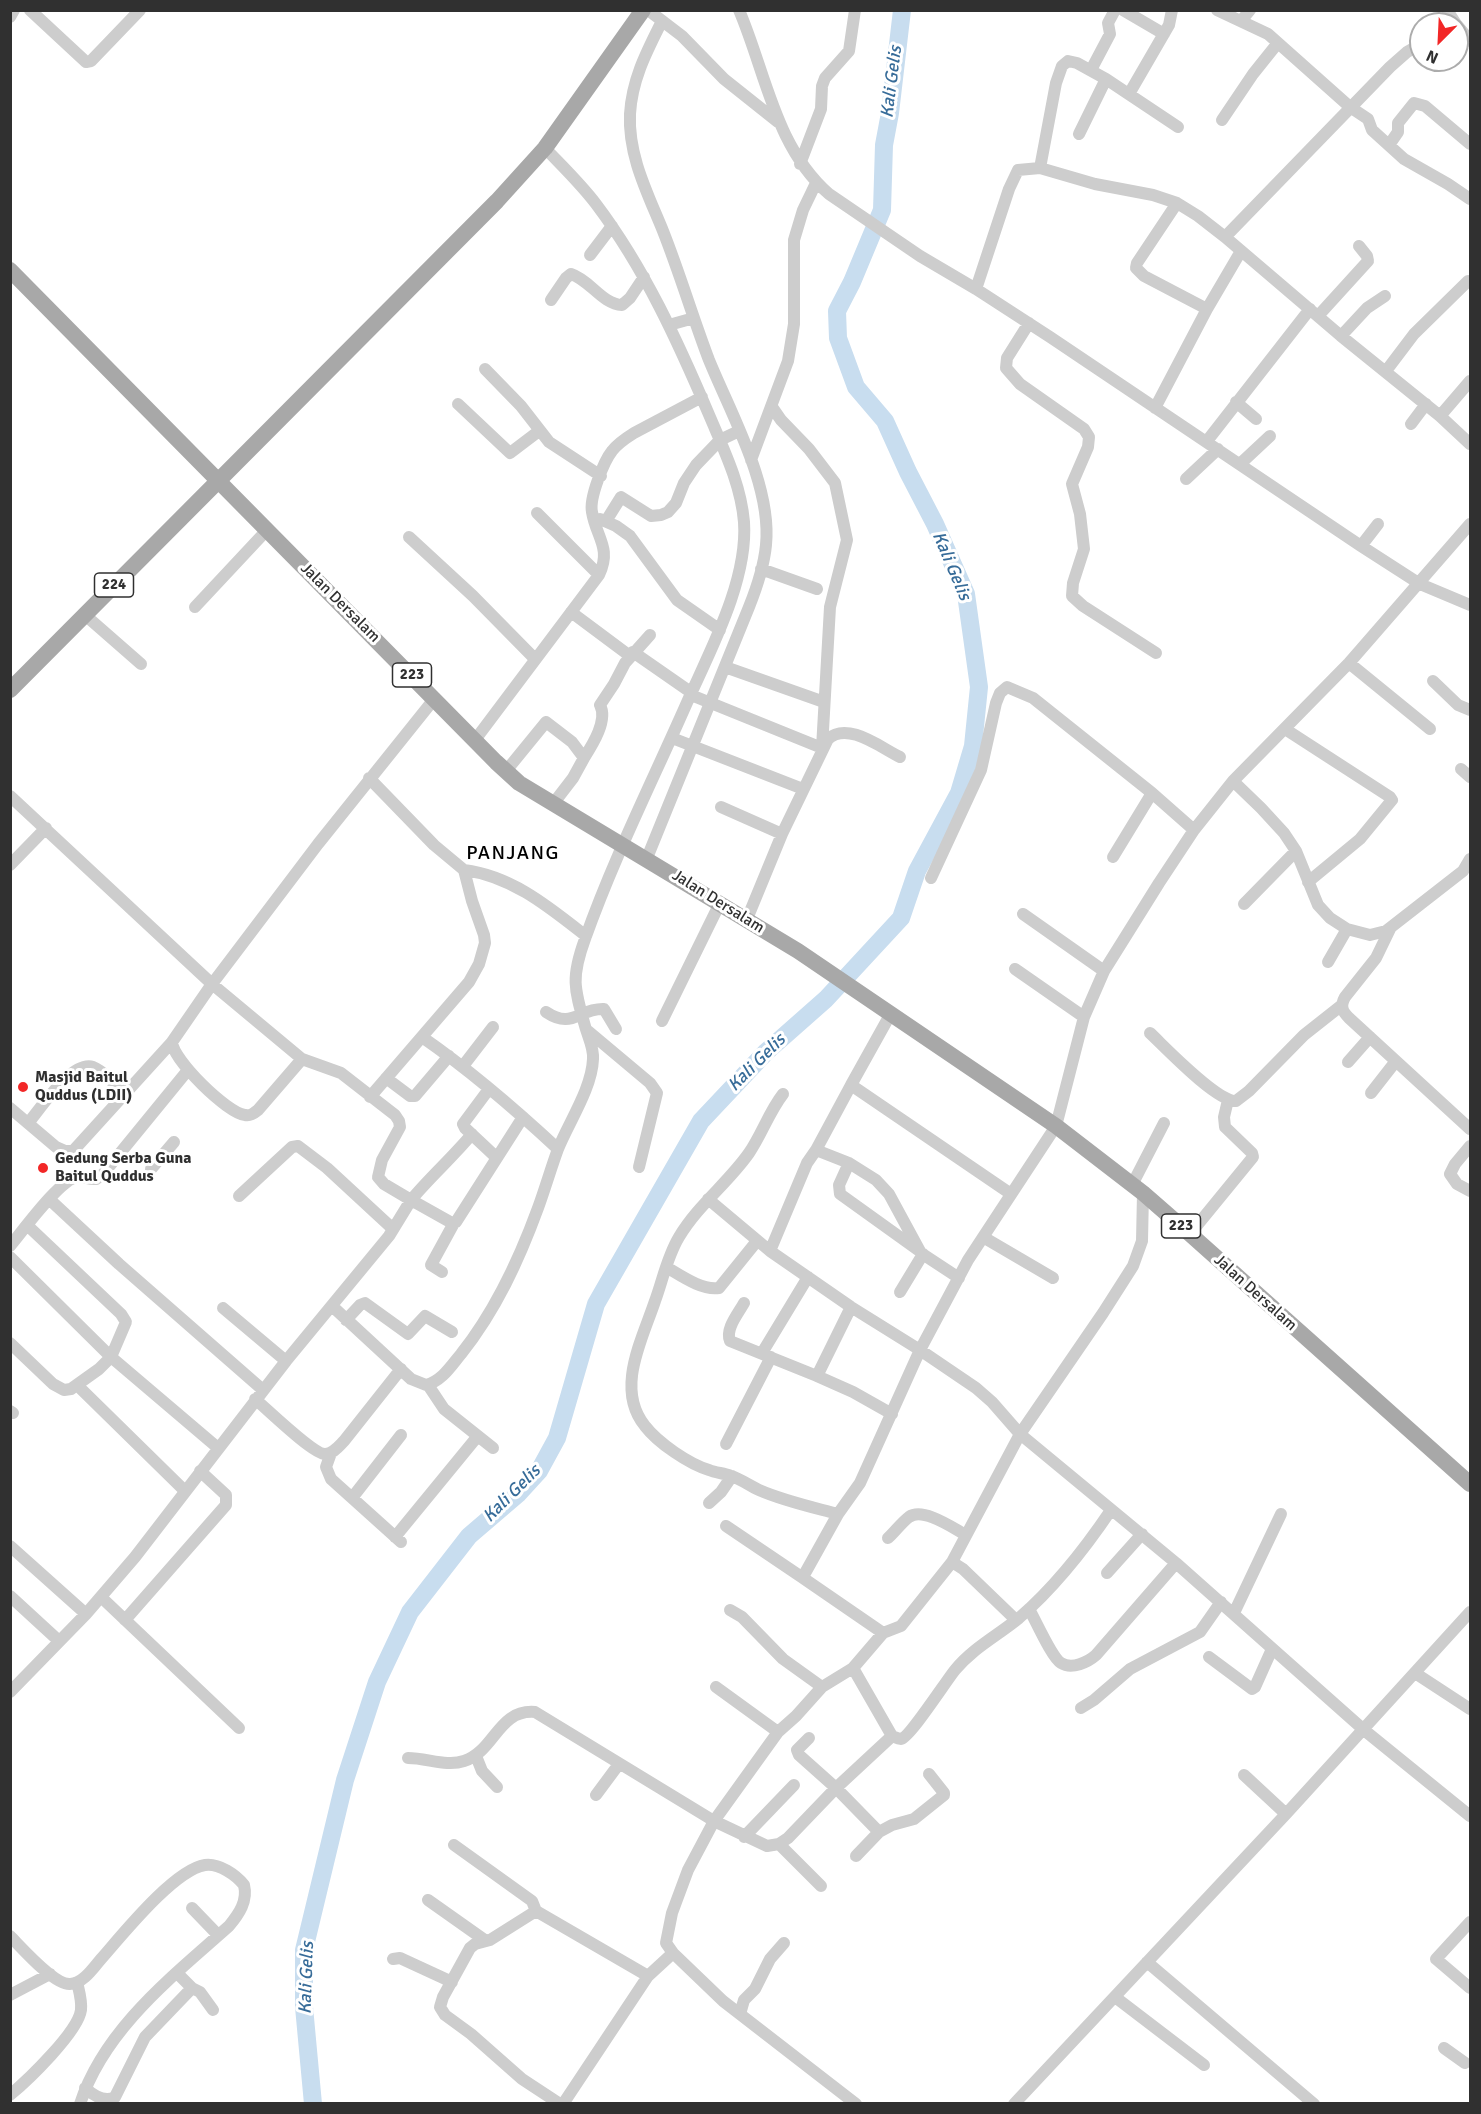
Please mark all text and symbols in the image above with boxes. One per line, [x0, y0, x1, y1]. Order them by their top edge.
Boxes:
north arrow [1409, 12, 1469, 72]
water label: Kali Gelis [877, 45, 907, 119]
text: N [1423, 45, 1442, 68]
water label: Kali Gelis [927, 528, 975, 604]
street label: Jalan Dersalam [296, 559, 384, 647]
road number: 224 [94, 573, 134, 597]
road number: 223 [392, 663, 432, 687]
district label: PANJANG [466, 842, 560, 866]
street label: Jalan Dersalam [668, 866, 768, 938]
water label: Kali Gelis [724, 1030, 790, 1096]
place label: Masjid Baitul Quddus (LDII) [35, 1068, 132, 1106]
marker: Masjid Baitul Quddus (LDII) [16, 1080, 30, 1094]
place label: Gedung Serba Guna Baitul Quddus [55, 1149, 191, 1187]
marker: Gedung Serba Guna Baitul Quddus [36, 1161, 50, 1175]
road number: 223 [1162, 1214, 1200, 1238]
street label: Jalan Dersalam [1210, 1251, 1300, 1335]
water label: Kali Gelis [479, 1461, 545, 1527]
water label: Kali Gelis [295, 1941, 319, 2015]

